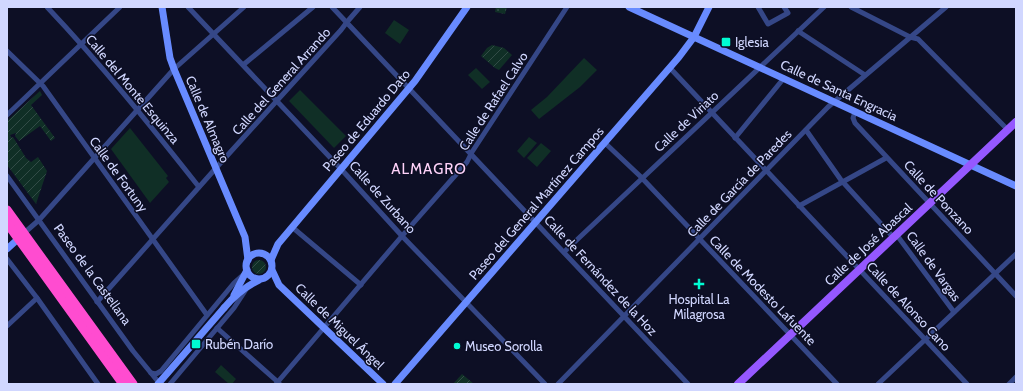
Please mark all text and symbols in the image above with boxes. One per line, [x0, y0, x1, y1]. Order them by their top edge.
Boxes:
street label: Calle del General Arrando [228, 24, 334, 138]
street label: Calle del Monte Esquinza [83, 31, 184, 147]
place label: Iglesia [735, 34, 769, 50]
marker: Iglesia [720, 36, 732, 48]
street label: Calle de Rafael Calvo [455, 49, 531, 153]
street label: Calle de Santa Engracia [778, 56, 901, 124]
street label: Paseo de Eduardo Dato [319, 66, 413, 174]
street label: Calle de Almagro [182, 73, 234, 165]
street label: Calle de Viriato [650, 87, 722, 155]
street label: Paseo del General Martínez Campos [465, 123, 607, 283]
street label: Calle de García de Paredes [683, 125, 795, 240]
street label: Calle de Fortuny [86, 133, 152, 215]
street label: Calle de Zurbano [346, 157, 420, 237]
street label: Calle de Ponzano [901, 157, 977, 237]
district label: ALMAGRO [391, 160, 467, 178]
street label: Calle de José Abascal [821, 199, 915, 289]
street label: Calle de Fernández de la Hoz [541, 212, 661, 338]
street label: Paseo de la Castellana [51, 220, 136, 328]
street label: Calle de Vargas [903, 228, 965, 305]
street label: Calle de Modesto Lafuente [706, 232, 820, 348]
street label: Calle de Alonso Cano [864, 258, 954, 354]
marker: Hospital La Milagrosa [693, 278, 705, 290]
street label: Calle de Miguel Ángel [292, 279, 388, 372]
place label: Hospital La Milagrosa [669, 291, 730, 322]
place label: Rubén Darío [205, 336, 273, 352]
marker: Rubén Darío [190, 338, 202, 350]
place label: Museo Sorolla [465, 338, 543, 354]
marker: Museo Sorolla [452, 341, 462, 351]

